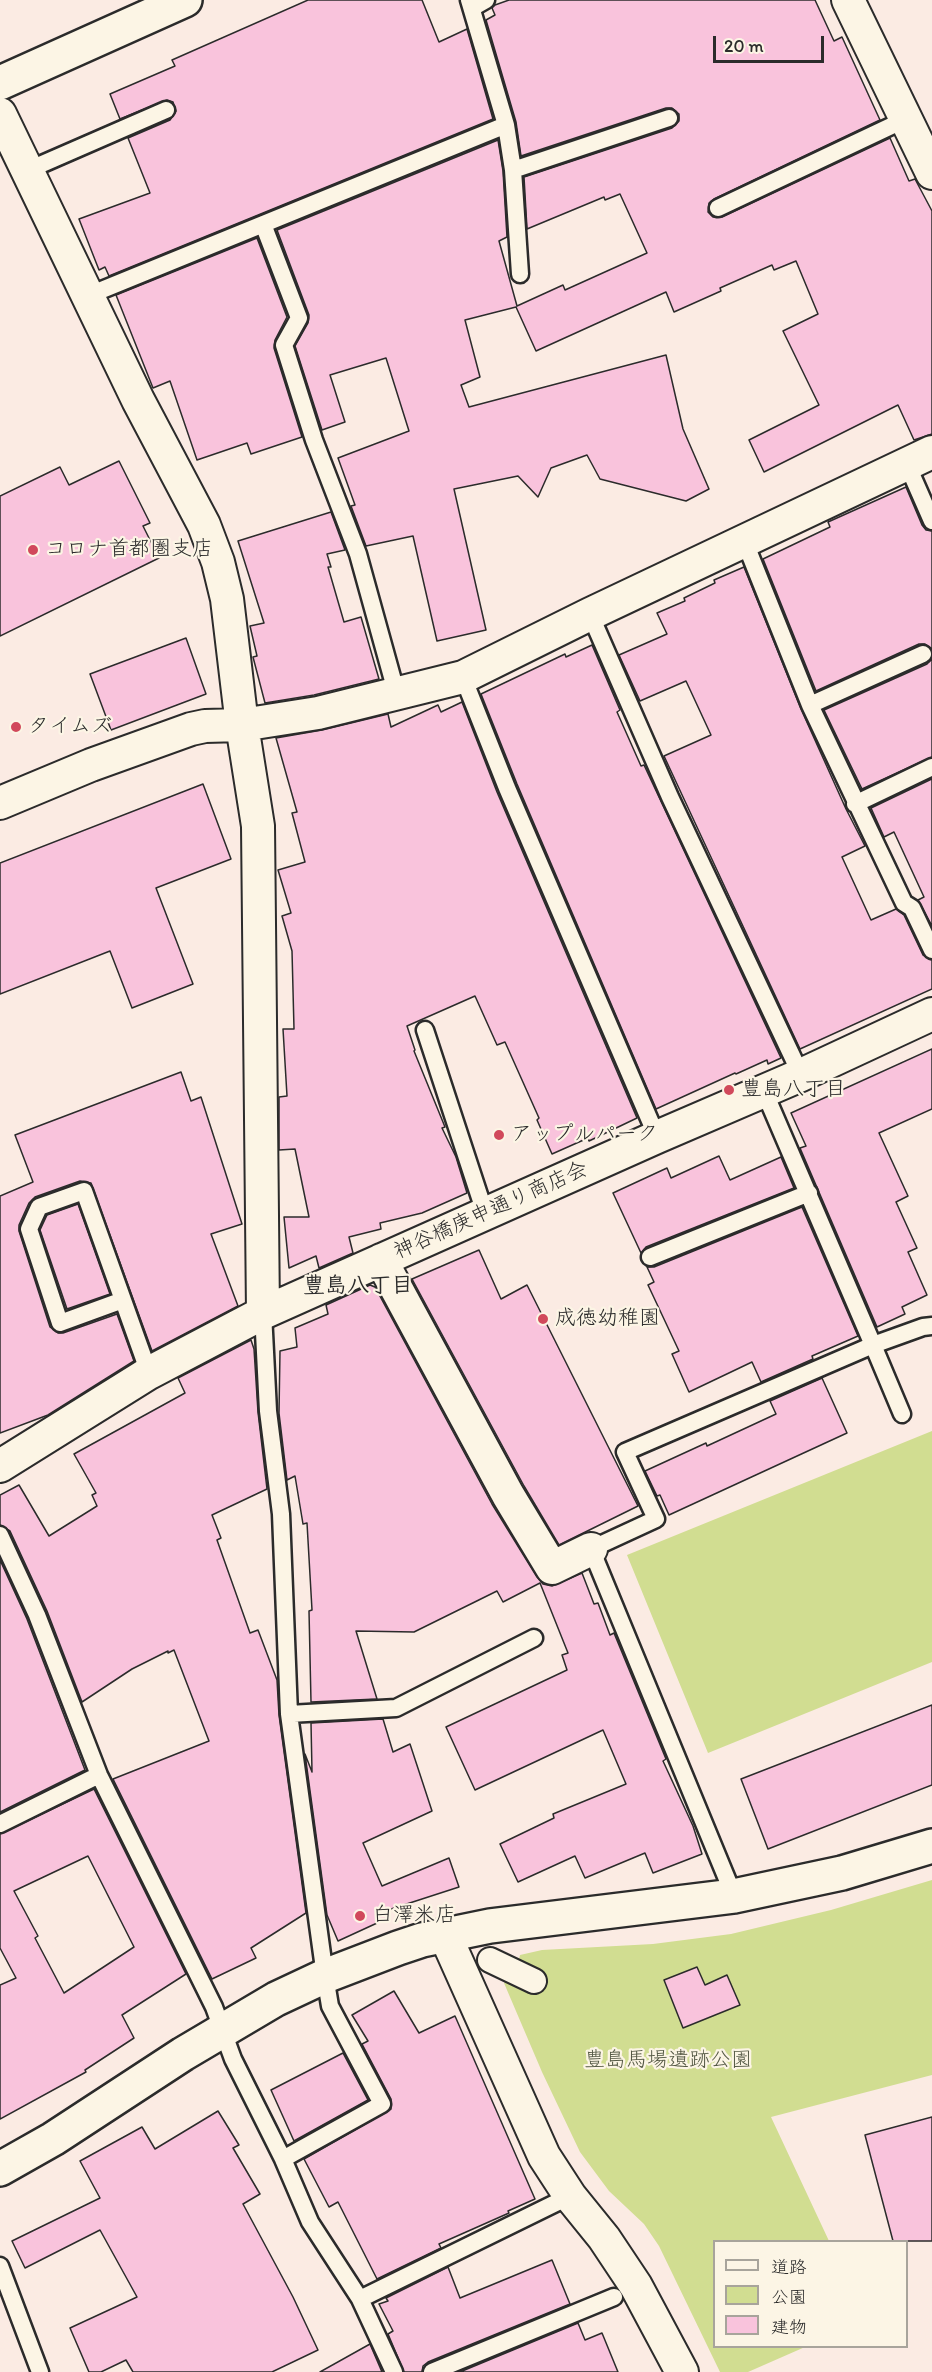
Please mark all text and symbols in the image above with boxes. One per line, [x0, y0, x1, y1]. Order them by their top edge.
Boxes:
scale bar [716, 24, 827, 62]
text: 20 m [724, 35, 764, 57]
place label: コロナ首都圏支店 [45, 537, 213, 563]
marker: コロナ首都圏支店 [26, 543, 40, 557]
place label: タイムズ [28, 714, 112, 740]
marker: タイムズ [9, 720, 23, 734]
place label: 豊島八丁目 [741, 1077, 846, 1103]
marker: 豊島八丁目 [722, 1083, 736, 1097]
place label: アップルパーク [511, 1122, 658, 1148]
marker: アップルパーク [492, 1128, 506, 1142]
street label: 神谷橋庚申通り商店会 [390, 1157, 592, 1265]
district label: 豊島八丁目 [303, 1273, 413, 1299]
place label: 成徳幼稚園 [555, 1306, 660, 1332]
marker: 成徳幼稚園 [536, 1312, 550, 1326]
place label: 白澤米店 [372, 1903, 456, 1929]
marker: 白澤米店 [353, 1909, 367, 1923]
park label: 豊島馬場遺跡公園 [584, 2048, 752, 2074]
legend [713, 2240, 908, 2348]
text: 道路 [771, 2256, 807, 2278]
text: 公園 [771, 2286, 807, 2308]
text: 建物 [771, 2316, 807, 2338]

